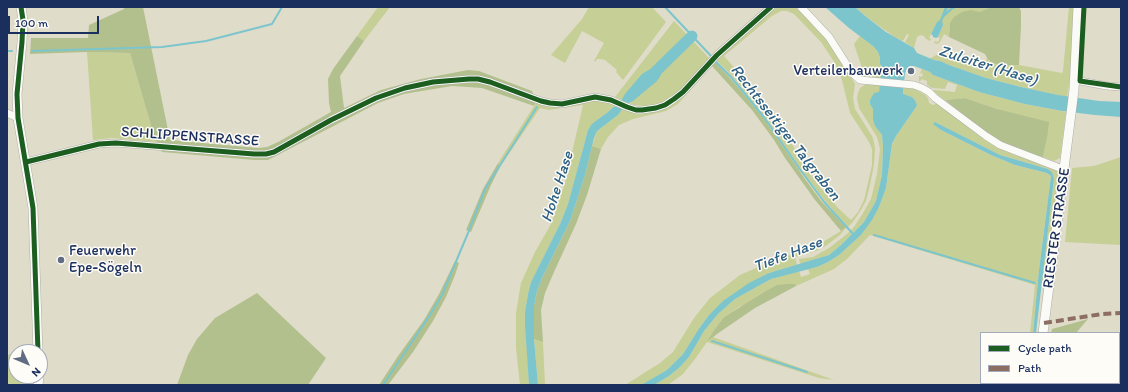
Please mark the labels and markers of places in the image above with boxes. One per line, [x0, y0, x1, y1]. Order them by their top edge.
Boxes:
place label: Verteilerbauwerk [793, 62, 903, 80]
marker: Verteilerbauwerk [906, 66, 916, 76]
place label: Feuerwehr Epe-Sögeln [69, 242, 142, 277]
marker: Feuerwehr Epe-Sögeln [56, 255, 66, 265]

